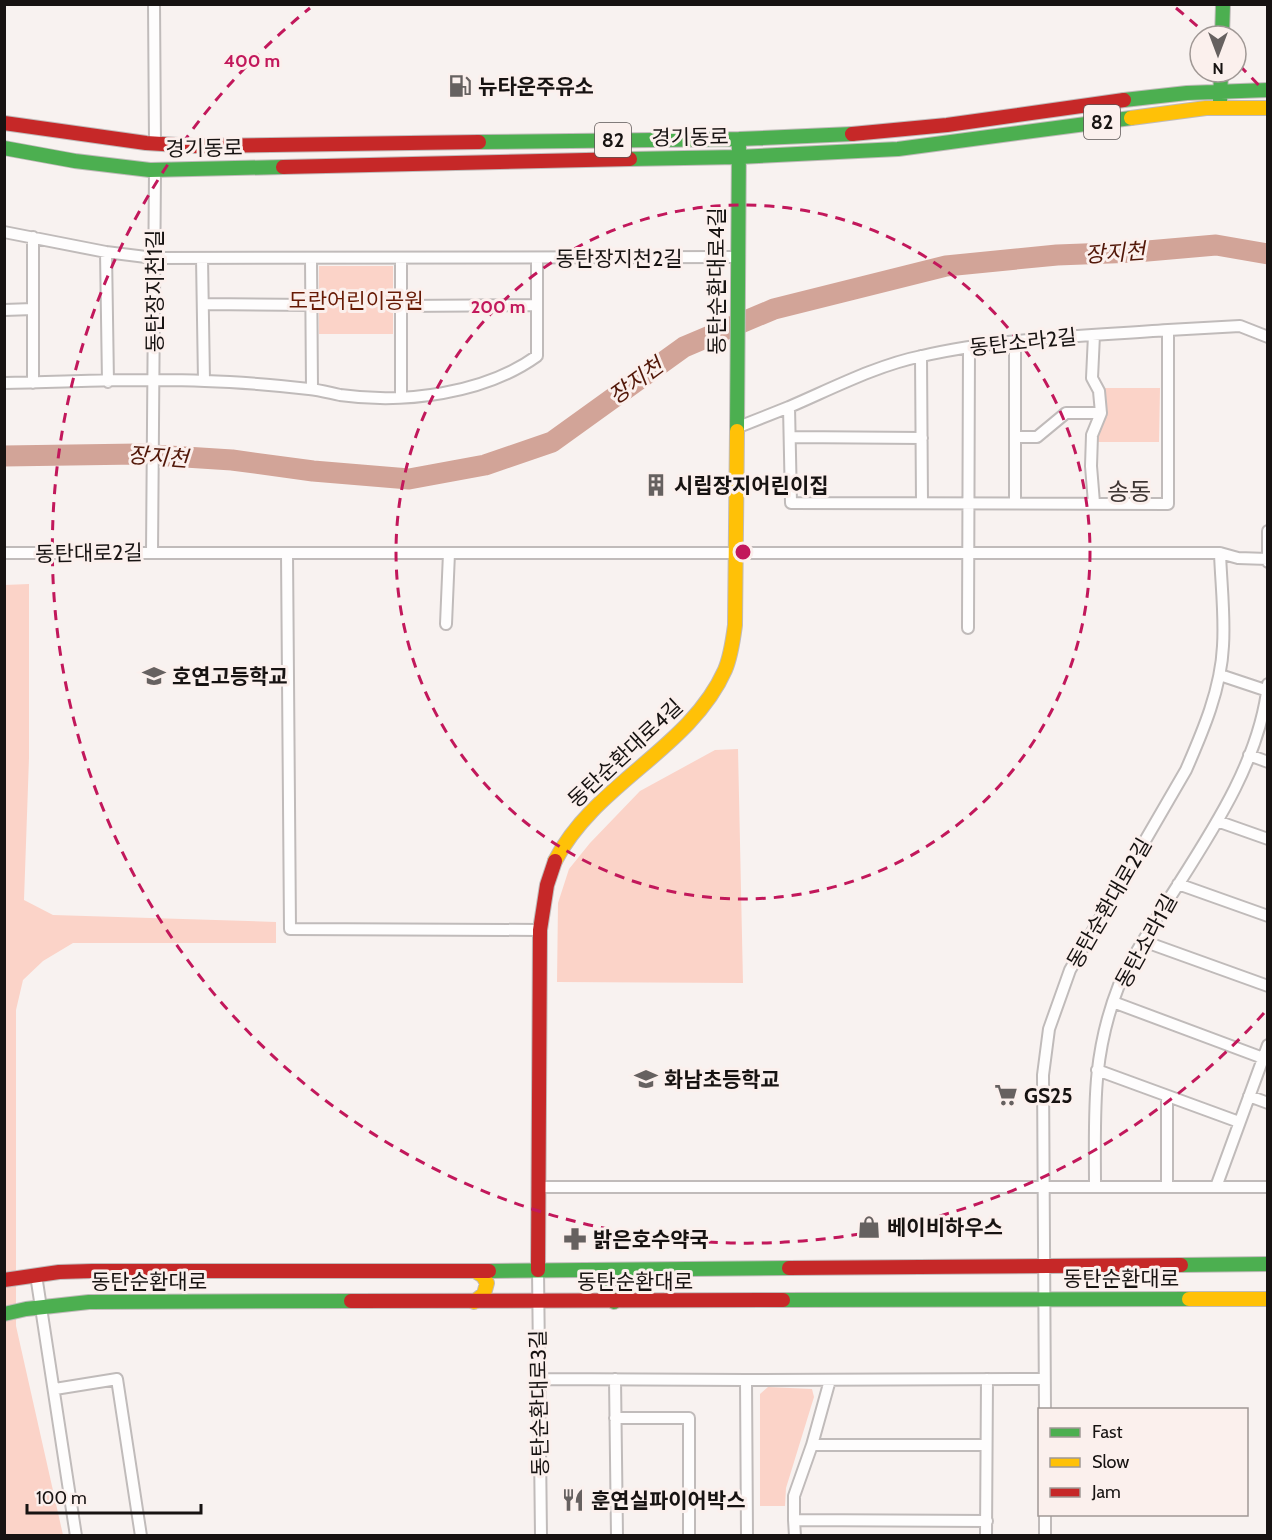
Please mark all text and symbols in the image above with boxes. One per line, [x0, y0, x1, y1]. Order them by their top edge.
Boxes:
north arrow [1188, 24, 1248, 84]
text: 400 m [224, 50, 280, 72]
text: N [1212, 59, 1224, 78]
fuel station icon: 뉴타운주유소 [447, 73, 473, 99]
place label: 뉴타운주유소 [478, 74, 594, 99]
road number: 82 [1084, 105, 1120, 139]
road number: 82 [595, 123, 631, 157]
street label: 경기동로 [651, 124, 729, 150]
street label: 경기동로 [165, 135, 243, 161]
street label: 동탄순환대로4길 [704, 207, 729, 355]
street label: 동탄장지천1길 [142, 230, 167, 352]
water label: 장지천 [1084, 237, 1149, 269]
street label: 동탄장지천2길 [556, 246, 682, 271]
park label: 도란어린이공원 [288, 288, 424, 313]
text: 200 m [471, 296, 525, 318]
street label: 동탄소라2길 [968, 324, 1078, 360]
water label: 장지천 [603, 351, 671, 410]
water label: 장지천 [127, 441, 192, 473]
building icon: 시립장지어린이집 [643, 472, 669, 498]
place label: 시립장지어린이집 [674, 473, 829, 498]
district label: 송동 [1107, 477, 1151, 506]
street label: 동탄대로2길 [35, 540, 143, 566]
centre of rings [733, 542, 753, 562]
school or university icon: 호연고등학교 [141, 663, 167, 689]
place label: 호연고등학교 [172, 664, 288, 689]
street label: 동탄순환대로4길 [563, 694, 687, 812]
street label: 동탄순환대로2길 [1062, 833, 1156, 973]
street label: 동탄소라1길 [1110, 890, 1182, 992]
school or university icon: 화남초등학교 [633, 1066, 659, 1092]
place label: 화남초등학교 [664, 1067, 780, 1092]
supermarket icon: GS25 [993, 1082, 1019, 1108]
place label: GS25 [1024, 1083, 1073, 1108]
shop icon: 베이비하우스 [856, 1214, 882, 1240]
place label: 베이비하우스 [887, 1215, 1003, 1240]
pharmacy icon: 밝은호수약국 [562, 1226, 588, 1252]
place label: 밝은호수약국 [593, 1227, 709, 1252]
street label: 동탄순환대로 [1063, 1266, 1179, 1291]
street label: 동탄순환대로 [91, 1269, 207, 1294]
street label: 동탄순환대로 [577, 1269, 693, 1294]
street label: 동탄순환대로3길 [525, 1329, 553, 1477]
legend [1038, 1408, 1248, 1516]
text: Fast [1092, 1421, 1123, 1443]
text: Slow [1092, 1451, 1129, 1473]
scale bar [27, 1477, 201, 1515]
text: Jam [1091, 1481, 1121, 1503]
text: 100 m [36, 1487, 87, 1509]
restaurant icon: 훈연실파이어박스 [560, 1487, 586, 1513]
place label: 훈연실파이어박스 [591, 1488, 746, 1513]

